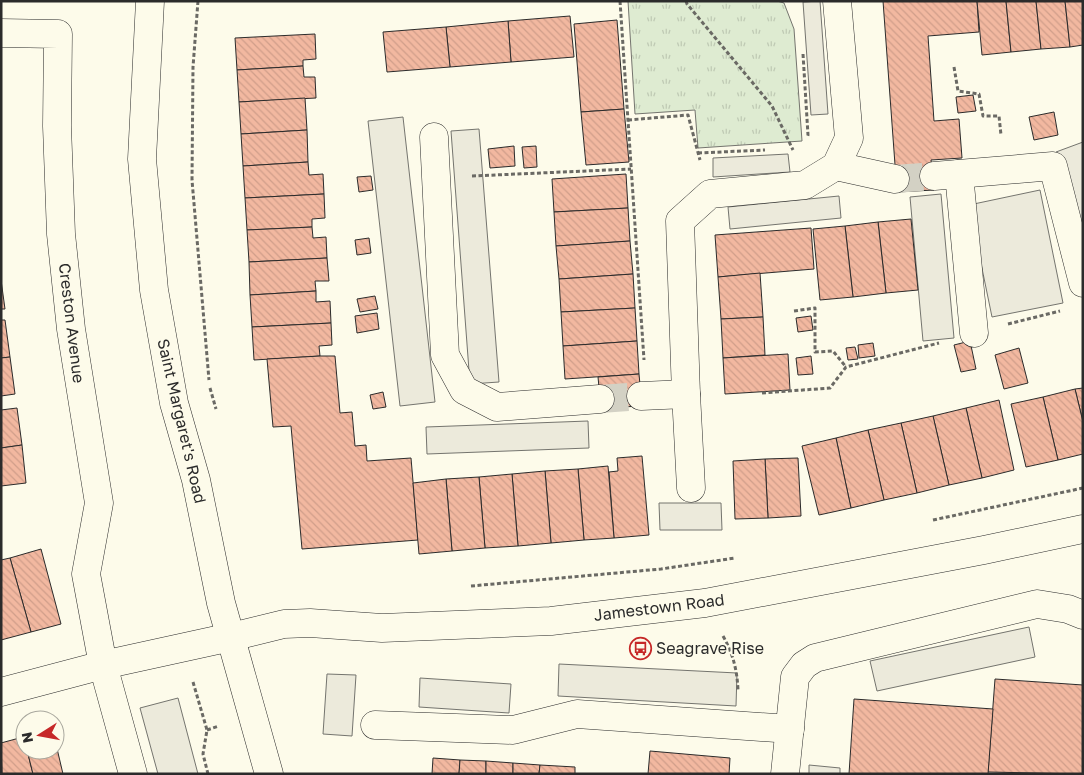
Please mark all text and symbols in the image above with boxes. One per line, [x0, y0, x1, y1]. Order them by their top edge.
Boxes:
street label: Creston Avenue [55, 262, 89, 384]
street label: Saint Margaret's Road [153, 337, 211, 505]
street label: Jamestown Road [592, 589, 726, 625]
bus stop icon: Seagrave Rise [628, 636, 652, 660]
place label: Seagrave Rise [656, 638, 764, 658]
north arrow [15, 710, 65, 760]
text: N [17, 731, 36, 744]

